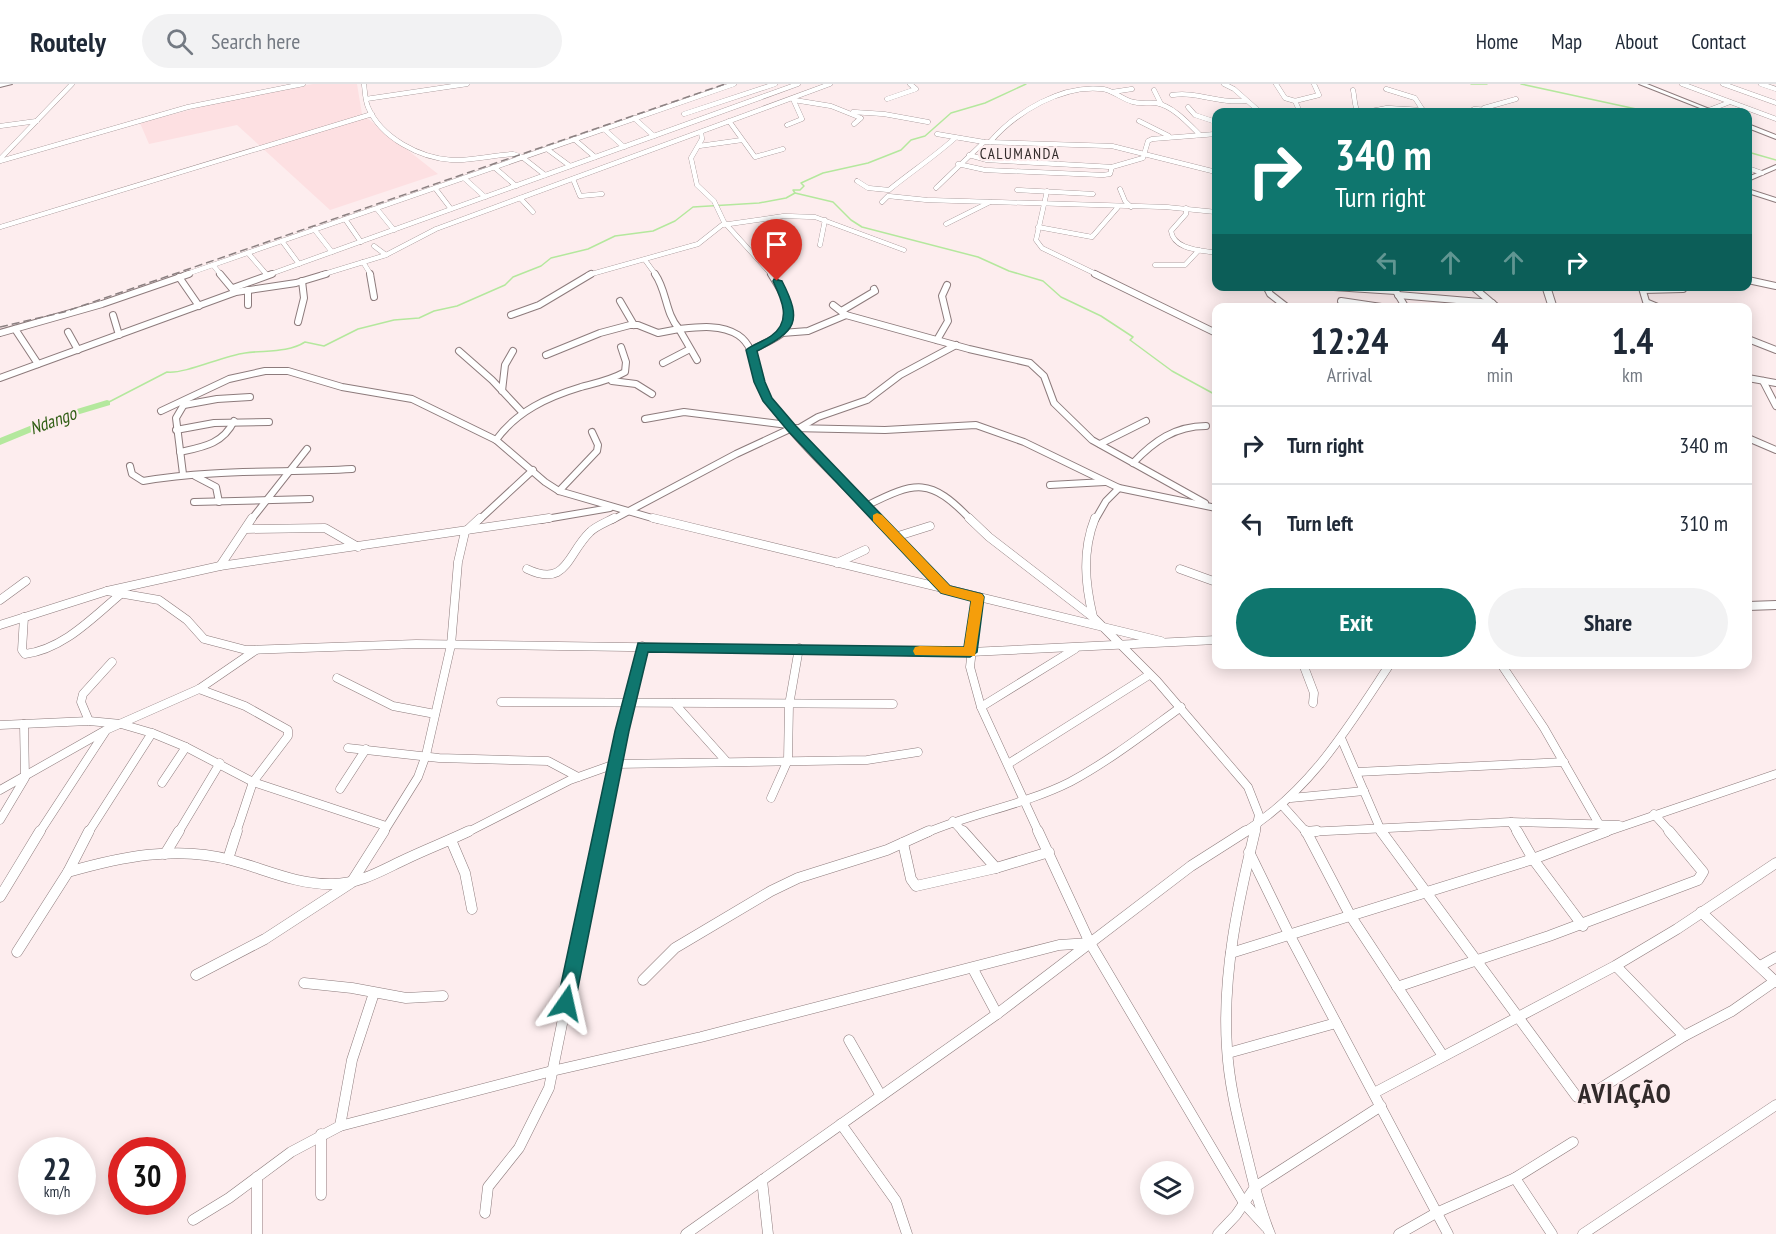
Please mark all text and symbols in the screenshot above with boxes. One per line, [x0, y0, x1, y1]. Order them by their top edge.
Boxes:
search box [142, 14, 562, 68]
text: Routely [30, 23, 106, 60]
icon: search [163, 25, 196, 58]
text: Search here [211, 27, 300, 55]
text: Home [1476, 28, 1518, 55]
text: Map [1551, 28, 1582, 55]
text: About [1615, 28, 1658, 55]
text: Contact [1691, 28, 1746, 55]
text: 340 m [1335, 127, 1432, 182]
icon: right [1236, 132, 1314, 210]
district label: CALUMANDA [980, 144, 1060, 163]
text: Turn right [1335, 180, 1426, 214]
pin [751, 219, 802, 281]
icon: arrive [760, 228, 793, 261]
icon: left [1371, 246, 1404, 279]
icon: ahead [1434, 246, 1467, 279]
icon: ahead [1497, 246, 1530, 279]
icon: right [1560, 246, 1593, 279]
text: 12:24 [1310, 317, 1388, 364]
text: 4 [1491, 317, 1508, 364]
text: 1.4 [1611, 317, 1653, 364]
text: Arrival [1327, 362, 1372, 388]
text: min [1487, 362, 1513, 388]
text: km [1622, 362, 1643, 388]
water label: Ndango [26, 401, 81, 440]
icon: right [1236, 429, 1269, 462]
text: Turn right [1287, 431, 1364, 459]
text: 340 m [1679, 431, 1728, 459]
icon: left [1236, 507, 1269, 540]
text: Turn left [1287, 509, 1353, 537]
text: 310 m [1679, 509, 1728, 537]
button: Exit [1236, 588, 1476, 657]
button: Share [1488, 588, 1728, 657]
position arrow [534, 971, 598, 1035]
district label: AVIAÇÃO [1577, 1076, 1672, 1110]
speed limit sign: 30 [108, 1137, 186, 1215]
text: 22 [43, 1149, 71, 1188]
map controls [1140, 1161, 1194, 1215]
button: layers [1140, 1161, 1194, 1215]
text: km/h [44, 1182, 70, 1201]

